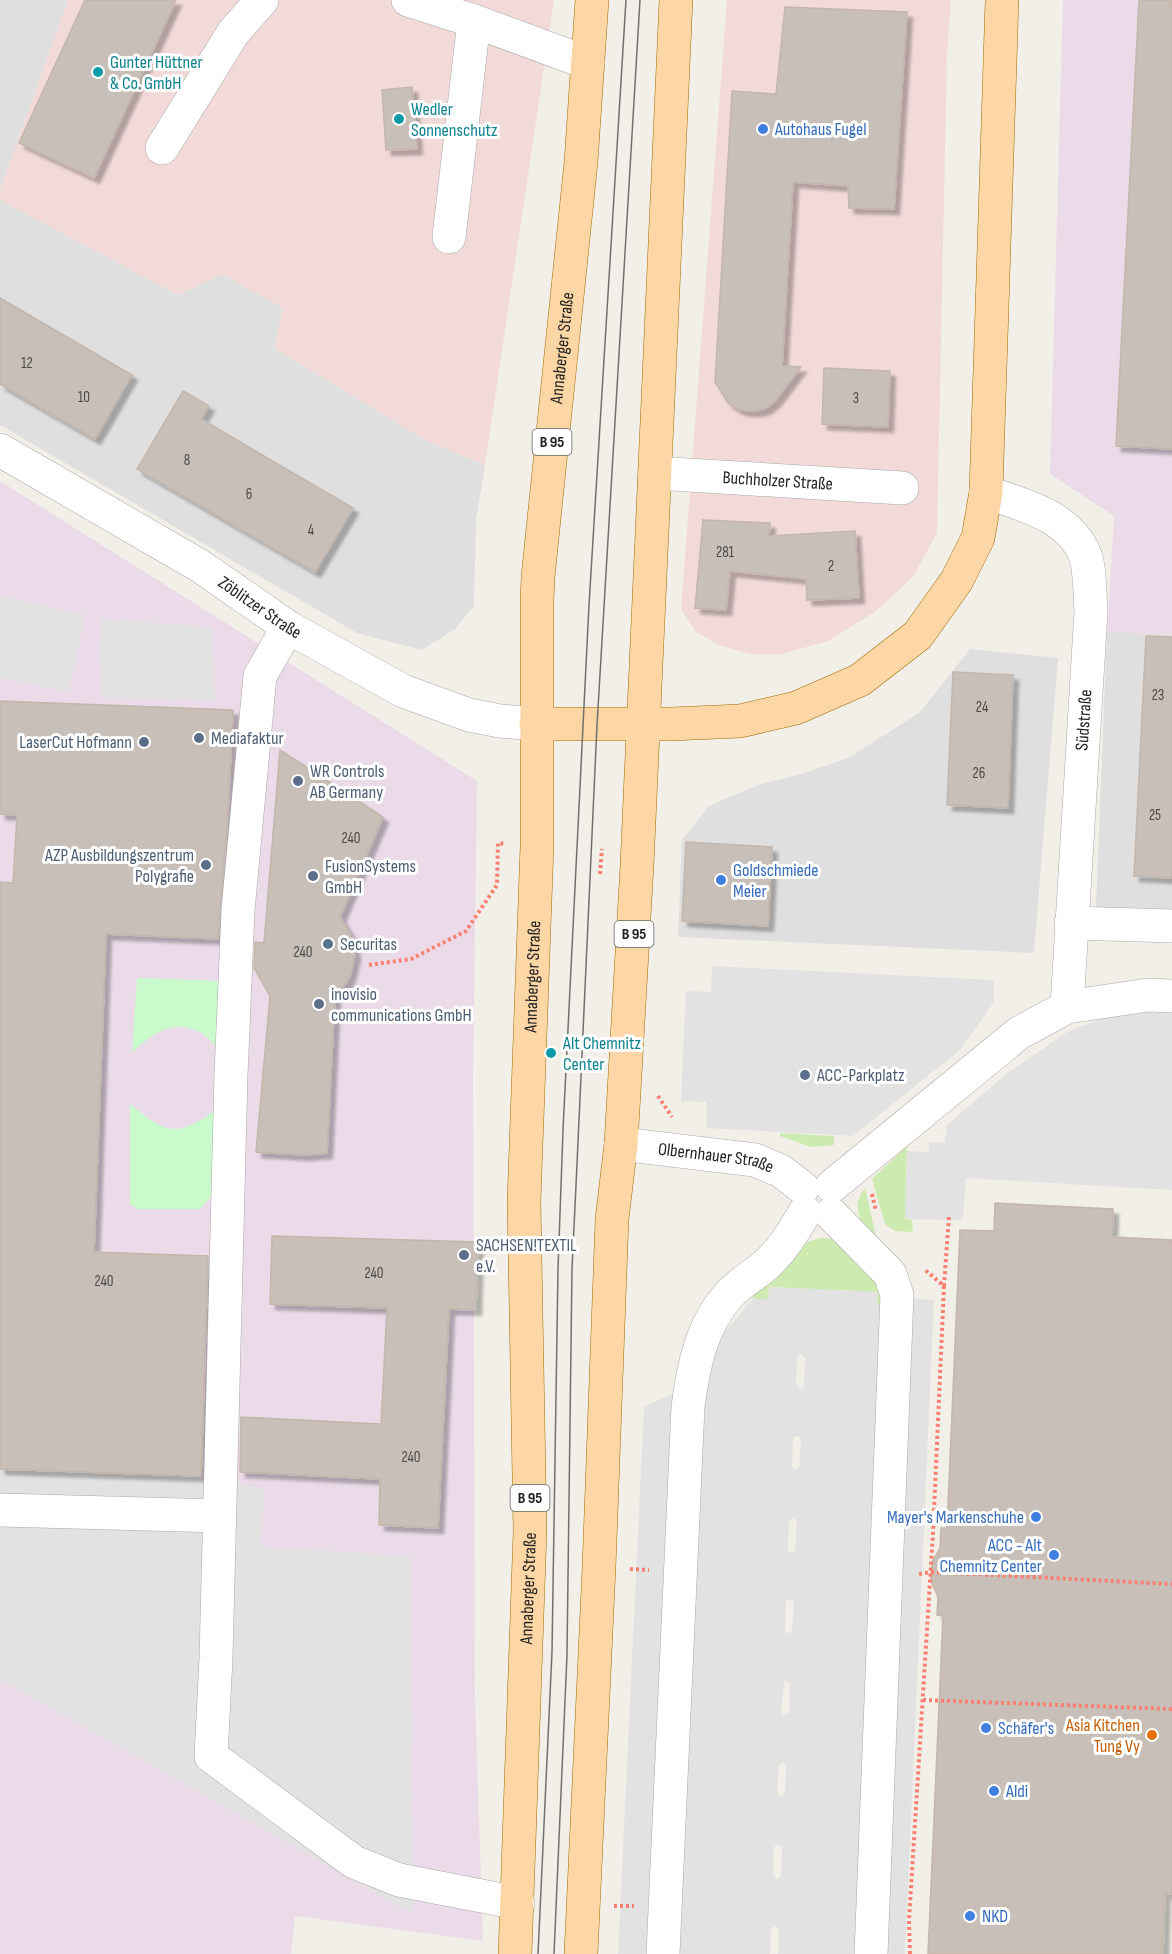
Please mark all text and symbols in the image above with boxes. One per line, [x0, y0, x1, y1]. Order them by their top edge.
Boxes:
place label: Gunter Hüttner & Co. GmbH [110, 52, 203, 94]
marker: Gunter Hüttner & Co. GmbH [91, 65, 105, 79]
place label: Wedler Sonnenschutz [411, 99, 498, 141]
marker: Wedler Sonnenschutz [392, 112, 406, 126]
place label: Autohaus Fugel [774, 119, 867, 140]
marker: Autohaus Fugel [756, 122, 770, 136]
street label: Annaberger Straße [545, 291, 578, 406]
house number: 12 [21, 354, 33, 373]
house number: 10 [78, 388, 90, 407]
house number: 3 [853, 389, 859, 408]
road number: B 95 [532, 429, 572, 455]
house number: 8 [184, 451, 190, 470]
street label: Buchholzer Straße [722, 467, 834, 494]
house number: 6 [246, 485, 252, 504]
house number: 4 [308, 521, 314, 540]
house number: 281 [716, 543, 735, 562]
house number: 2 [828, 557, 834, 576]
street label: Zöblitzer Straße [214, 571, 305, 643]
house number: 23 [1152, 686, 1164, 705]
street label: Südstraße [1071, 689, 1097, 751]
house number: 24 [976, 698, 988, 717]
place label: Mediafaktur [211, 728, 284, 749]
marker: Mediafaktur [192, 731, 206, 745]
place label: LaserCut Hofmann [19, 732, 132, 753]
marker: LaserCut Hofmann [137, 735, 151, 749]
place label: WR Controls AB Germany [309, 761, 384, 803]
house number: 26 [973, 764, 985, 783]
marker: WR Controls AB Germany [291, 774, 305, 788]
house number: 25 [1149, 806, 1161, 825]
house number: 240 [341, 829, 361, 848]
place label: AZP Ausbildungszentrum Polygrafie [44, 845, 194, 887]
place label: FusionSystems GmbH [325, 856, 416, 898]
marker: AZP Ausbildungszentrum Polygrafie [199, 858, 213, 872]
place label: Goldschmiede Meier [733, 860, 819, 902]
marker: FusionSystems GmbH [306, 869, 320, 883]
marker: Goldschmiede Meier [714, 873, 728, 887]
street label: Annaberger Straße [520, 920, 545, 1034]
road number: B 95 [614, 921, 654, 947]
place label: Securitas [340, 934, 397, 955]
marker: Securitas [321, 937, 335, 951]
house number: 240 [293, 943, 313, 962]
place label: inovisio communications GmbH [331, 984, 472, 1026]
marker: inovisio communications GmbH [312, 997, 326, 1011]
place label: Alt Chemnitz Center [562, 1033, 642, 1075]
marker: Alt Chemnitz Center [544, 1046, 558, 1060]
place label: ACC-Parkplatz [816, 1065, 905, 1086]
marker: ACC-Parkplatz [798, 1068, 812, 1082]
street label: Olbernhauer Straße [657, 1138, 777, 1177]
place label: SACHSEN!TEXTIL e.V. [476, 1235, 577, 1277]
marker: SACHSEN!TEXTIL e.V. [457, 1248, 471, 1262]
house number: 240 [364, 1264, 384, 1283]
house number: 240 [94, 1272, 114, 1291]
house number: 240 [401, 1448, 421, 1467]
road number: B 95 [510, 1485, 550, 1511]
place label: Mayer's Markenschuhe [887, 1507, 1024, 1528]
marker: Mayer's Markenschuhe [1029, 1510, 1043, 1524]
street label: Annaberger Straße [515, 1532, 540, 1646]
place label: ACC - Alt Chemnitz Center [939, 1535, 1042, 1577]
marker: ACC - Alt Chemnitz Center [1047, 1548, 1061, 1562]
place label: Asia Kitchen Tung Vy [1065, 1715, 1140, 1757]
place label: Schäfer's [998, 1718, 1054, 1739]
marker: Schäfer's [979, 1721, 993, 1735]
marker: Asia Kitchen Tung Vy [1145, 1728, 1159, 1742]
place label: Aldi [1005, 1781, 1028, 1802]
marker: Aldi [987, 1784, 1001, 1798]
place label: NKD [982, 1906, 1008, 1927]
marker: NKD [963, 1909, 977, 1923]

